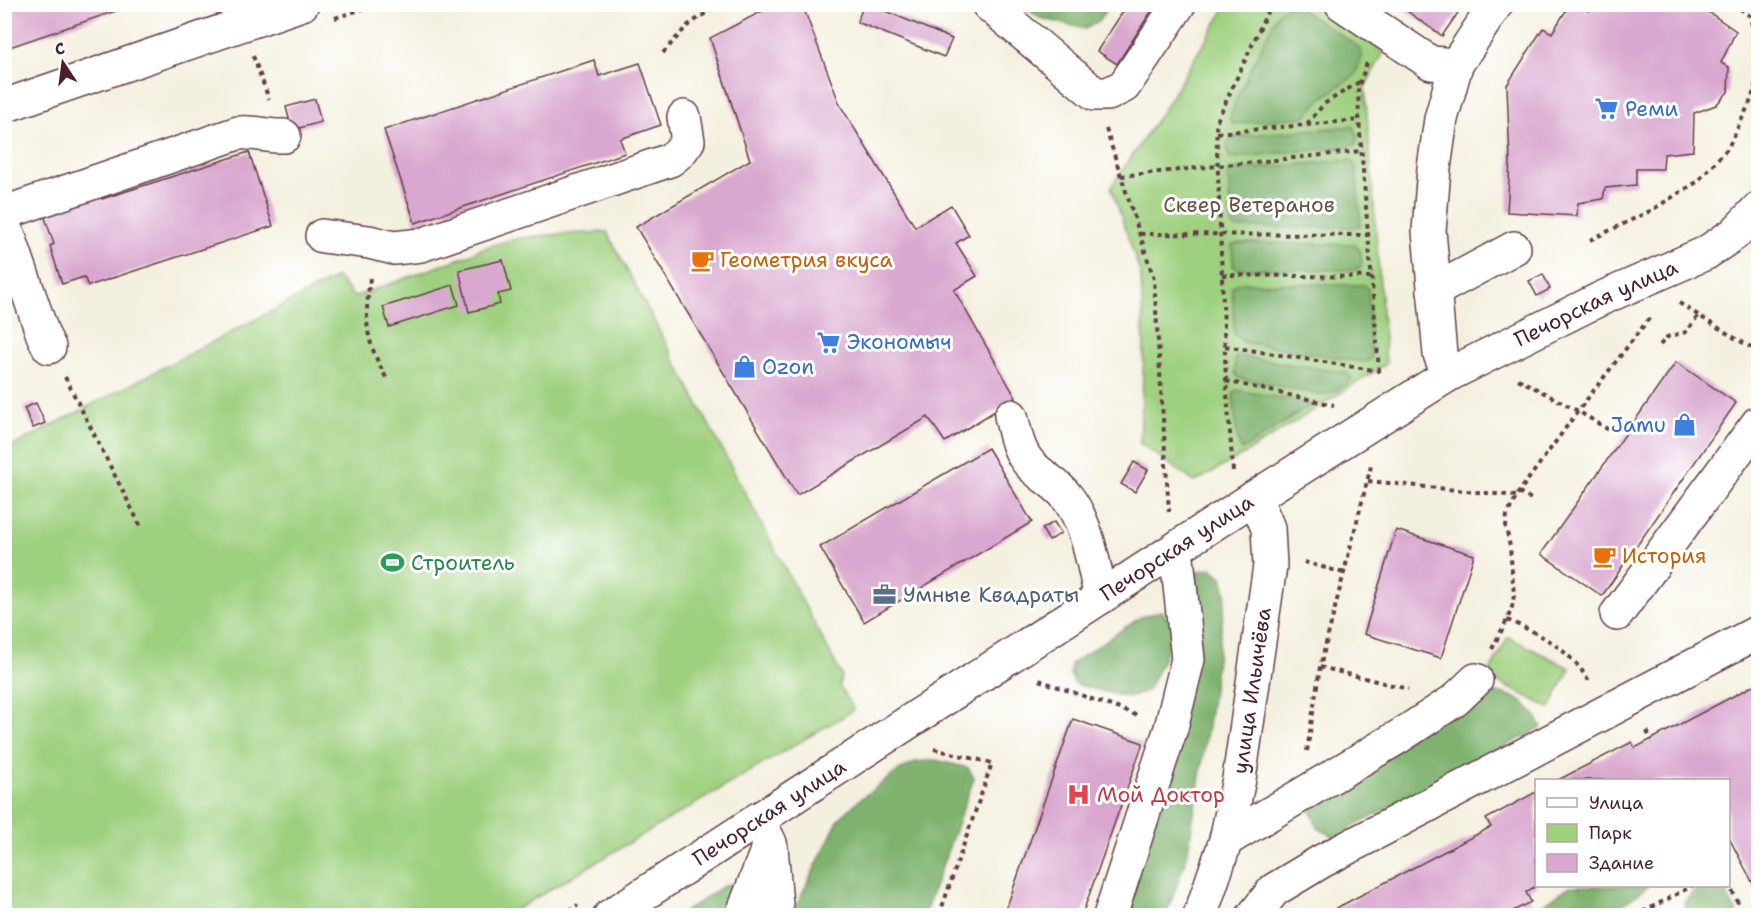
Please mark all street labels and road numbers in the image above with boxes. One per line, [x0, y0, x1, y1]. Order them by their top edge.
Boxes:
street label: Печорская улица [1510, 253, 1682, 354]
street label: Печорская улица [1095, 488, 1259, 608]
street label: улица Ильичёва [1226, 606, 1278, 776]
street label: Печорская улица [687, 752, 851, 873]

